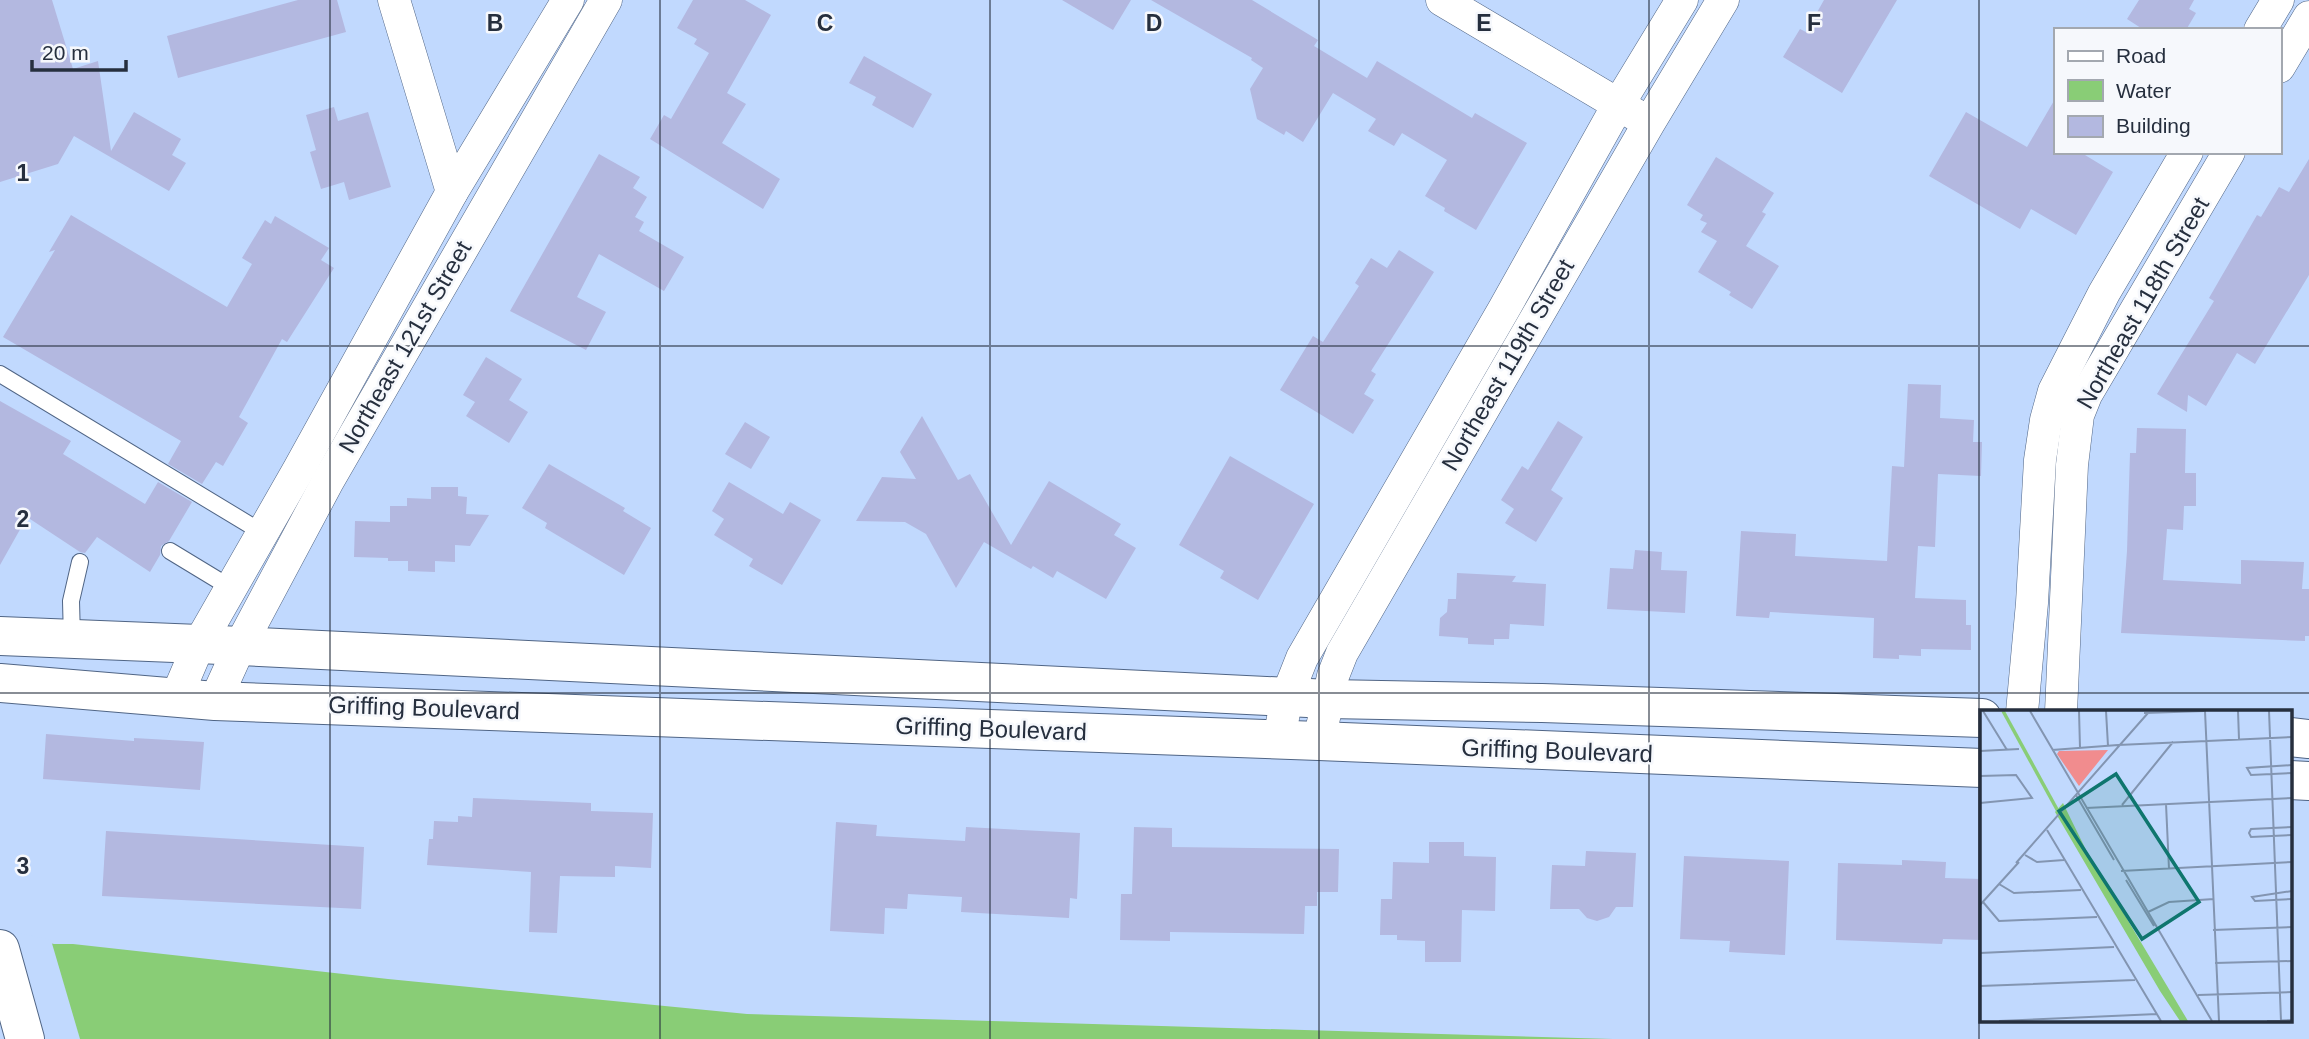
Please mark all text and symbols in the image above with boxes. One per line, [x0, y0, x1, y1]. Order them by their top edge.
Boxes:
text: B [487, 10, 503, 36]
text: C [817, 10, 833, 36]
text: D [1146, 10, 1162, 36]
text: E [1476, 10, 1492, 36]
text: F [1807, 10, 1821, 36]
scale bar [32, 28, 126, 72]
legend [2054, 28, 2281, 154]
text: 20 m [42, 41, 89, 64]
text: Road [2116, 44, 2166, 67]
text: Water [2116, 79, 2171, 102]
text: Building [2116, 114, 2191, 137]
text: 1 [17, 160, 30, 186]
street label: Northeast 118th Street [2071, 192, 2214, 413]
street label: Northeast 121st Street [333, 236, 476, 457]
street label: Northeast 119th Street [1436, 254, 1579, 475]
text: 2 [17, 506, 29, 532]
street label: Griffing Boulevard [328, 691, 520, 724]
inset map [1980, 710, 2292, 1021]
street label: Griffing Boulevard [895, 712, 1087, 745]
street label: Griffing Boulevard [1461, 734, 1653, 767]
text: 3 [17, 853, 29, 879]

